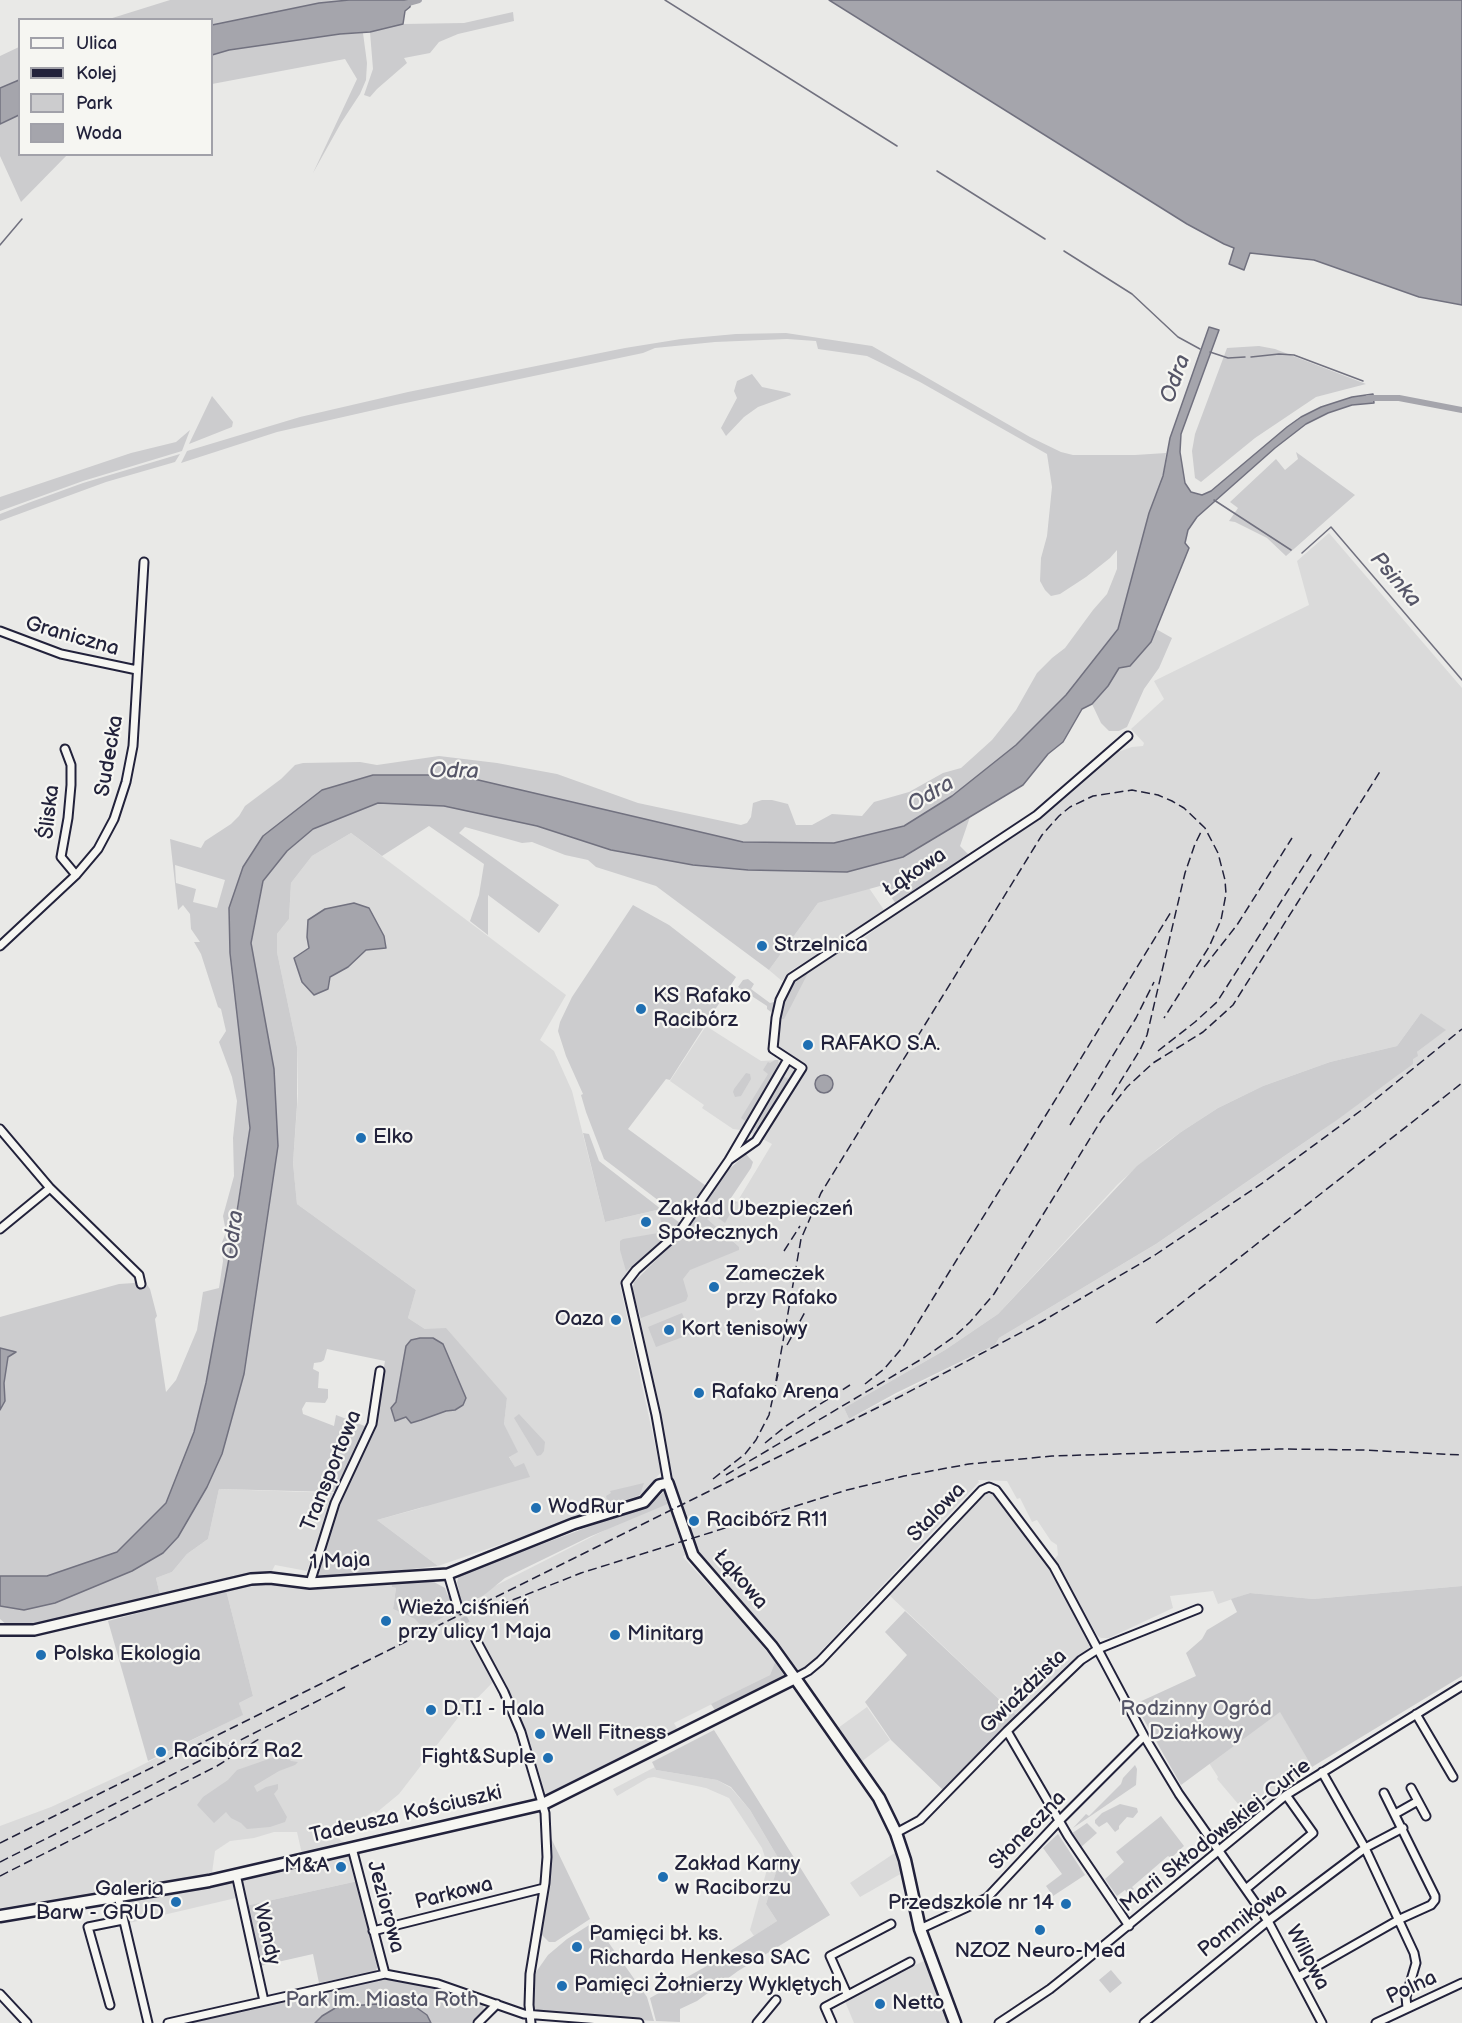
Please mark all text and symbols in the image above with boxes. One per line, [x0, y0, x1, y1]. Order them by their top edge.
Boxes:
legend [18, 18, 213, 156]
text: Ulica [76, 33, 117, 54]
text: Kolej [76, 63, 116, 84]
text: Park [76, 93, 112, 114]
text: Woda [76, 123, 122, 144]
water label: Odra [1155, 351, 1197, 407]
water label: Psinka [1364, 547, 1426, 613]
street label: Graniczna [22, 612, 122, 662]
street label: Sudecka [90, 713, 130, 799]
water label: Odra [429, 758, 479, 786]
water label: Odra [903, 771, 959, 819]
street label: Śliska [34, 783, 66, 841]
street label: Łąkowa [878, 843, 952, 903]
place label: Strzelnica [774, 933, 868, 959]
marker: Strzelnica [755, 939, 769, 953]
place label: KS Rafako Racibórz [653, 984, 751, 1034]
marker: KS Rafako Racibórz [634, 1002, 648, 1016]
place label: RAFAKO S.A. [820, 1032, 940, 1058]
marker: RAFAKO S.A. [801, 1038, 815, 1052]
place label: Elko [373, 1125, 413, 1151]
marker: Elko [354, 1131, 368, 1145]
place label: Zakład Ubezpieczeń Społecznych [658, 1197, 853, 1247]
water label: Odra [218, 1209, 250, 1261]
marker: Zakład Ubezpieczeń Społecznych [639, 1215, 653, 1229]
place label: Zameczek przy Rafako [726, 1262, 838, 1312]
marker: Zameczek przy Rafako [707, 1280, 721, 1294]
place label: Oaza [555, 1307, 604, 1333]
marker: Oaza [609, 1313, 623, 1327]
place label: Kort tenisowy [681, 1317, 808, 1343]
marker: Kort tenisowy [662, 1323, 676, 1337]
place label: Rafako Arena [711, 1380, 839, 1406]
marker: Rafako Arena [692, 1386, 706, 1400]
street label: Transportowa [296, 1407, 368, 1535]
street label: Stalowa [903, 1478, 971, 1548]
place label: WodRur [548, 1495, 624, 1521]
marker: WodRur [529, 1501, 543, 1515]
place label: Racibórz R11 [706, 1508, 828, 1534]
marker: Racibórz R11 [687, 1514, 701, 1528]
street label: Łąkowa [707, 1545, 773, 1615]
street label: 1 Maja [309, 1548, 371, 1576]
place label: Wieża ciśnień przy ulicy 1 Maja [398, 1596, 551, 1646]
marker: Wieża ciśnień przy ulicy 1 Maja [379, 1614, 393, 1628]
place label: Minitarg [627, 1622, 704, 1648]
marker: Minitarg [608, 1628, 622, 1642]
place label: Polska Ekologia [53, 1642, 201, 1668]
street label: Gwiaździsta [975, 1644, 1073, 1740]
marker: Polska Ekologia [34, 1648, 48, 1662]
place label: D.T.I - Hala [443, 1697, 545, 1723]
park label: Rodzinny Ogród Działkowy [1120, 1697, 1272, 1747]
marker: D.T.I - Hala [424, 1703, 438, 1717]
place label: Well Fitness [552, 1721, 666, 1747]
marker: Well Fitness [533, 1727, 547, 1741]
place label: Racibórz Ra2 [173, 1739, 303, 1765]
marker: Racibórz Ra2 [154, 1745, 168, 1759]
place label: Fight&Suple [421, 1745, 536, 1771]
marker: Fight&Suple [541, 1751, 555, 1765]
street label: Marii Skłodowskiej-Curie [1116, 1754, 1316, 1918]
street label: Tadeusza Kościuszki [307, 1781, 505, 1849]
street label: Słoneczna [984, 1786, 1072, 1876]
place label: Zakład Karny w Raciborzu [675, 1852, 800, 1902]
place label: M&A [284, 1854, 329, 1880]
street label: Jeziorowa [361, 1858, 409, 1956]
marker: M&A [334, 1860, 348, 1874]
marker: Zakład Karny w Raciborzu [656, 1870, 670, 1884]
street label: Parkowa [412, 1872, 496, 1916]
place label: Galeria Barw - GRUD [36, 1877, 164, 1927]
street label: Pomnikowa [1193, 1878, 1293, 1964]
place label: Przedszkole nr 14 [888, 1891, 1054, 1917]
marker: Galeria Barw - GRUD [169, 1895, 183, 1909]
marker: Przedszkole nr 14 [1059, 1897, 1073, 1911]
street label: Wandy [247, 1900, 285, 1968]
street label: Willowa [1279, 1921, 1335, 1995]
place label: Pamięci bł. ks. Richarda Henkesa SAC [589, 1922, 810, 1972]
marker: NZOZ Neuro-Med [1033, 1923, 1047, 1937]
place label: NZOZ Neuro-Med [955, 1939, 1125, 1965]
marker: Pamięci bł. ks. Richarda Henkesa SAC [570, 1940, 584, 1954]
street label: Polna [1383, 1965, 1441, 2011]
place label: Pamięci Żołnierzy Wyklętych [574, 1973, 842, 1999]
marker: Pamięci Żołnierzy Wyklętych [555, 1979, 569, 1993]
park label: Park im. Miasta Roth [285, 1988, 479, 2014]
place label: Netto [892, 1991, 944, 2017]
marker: Netto [873, 1997, 887, 2011]

